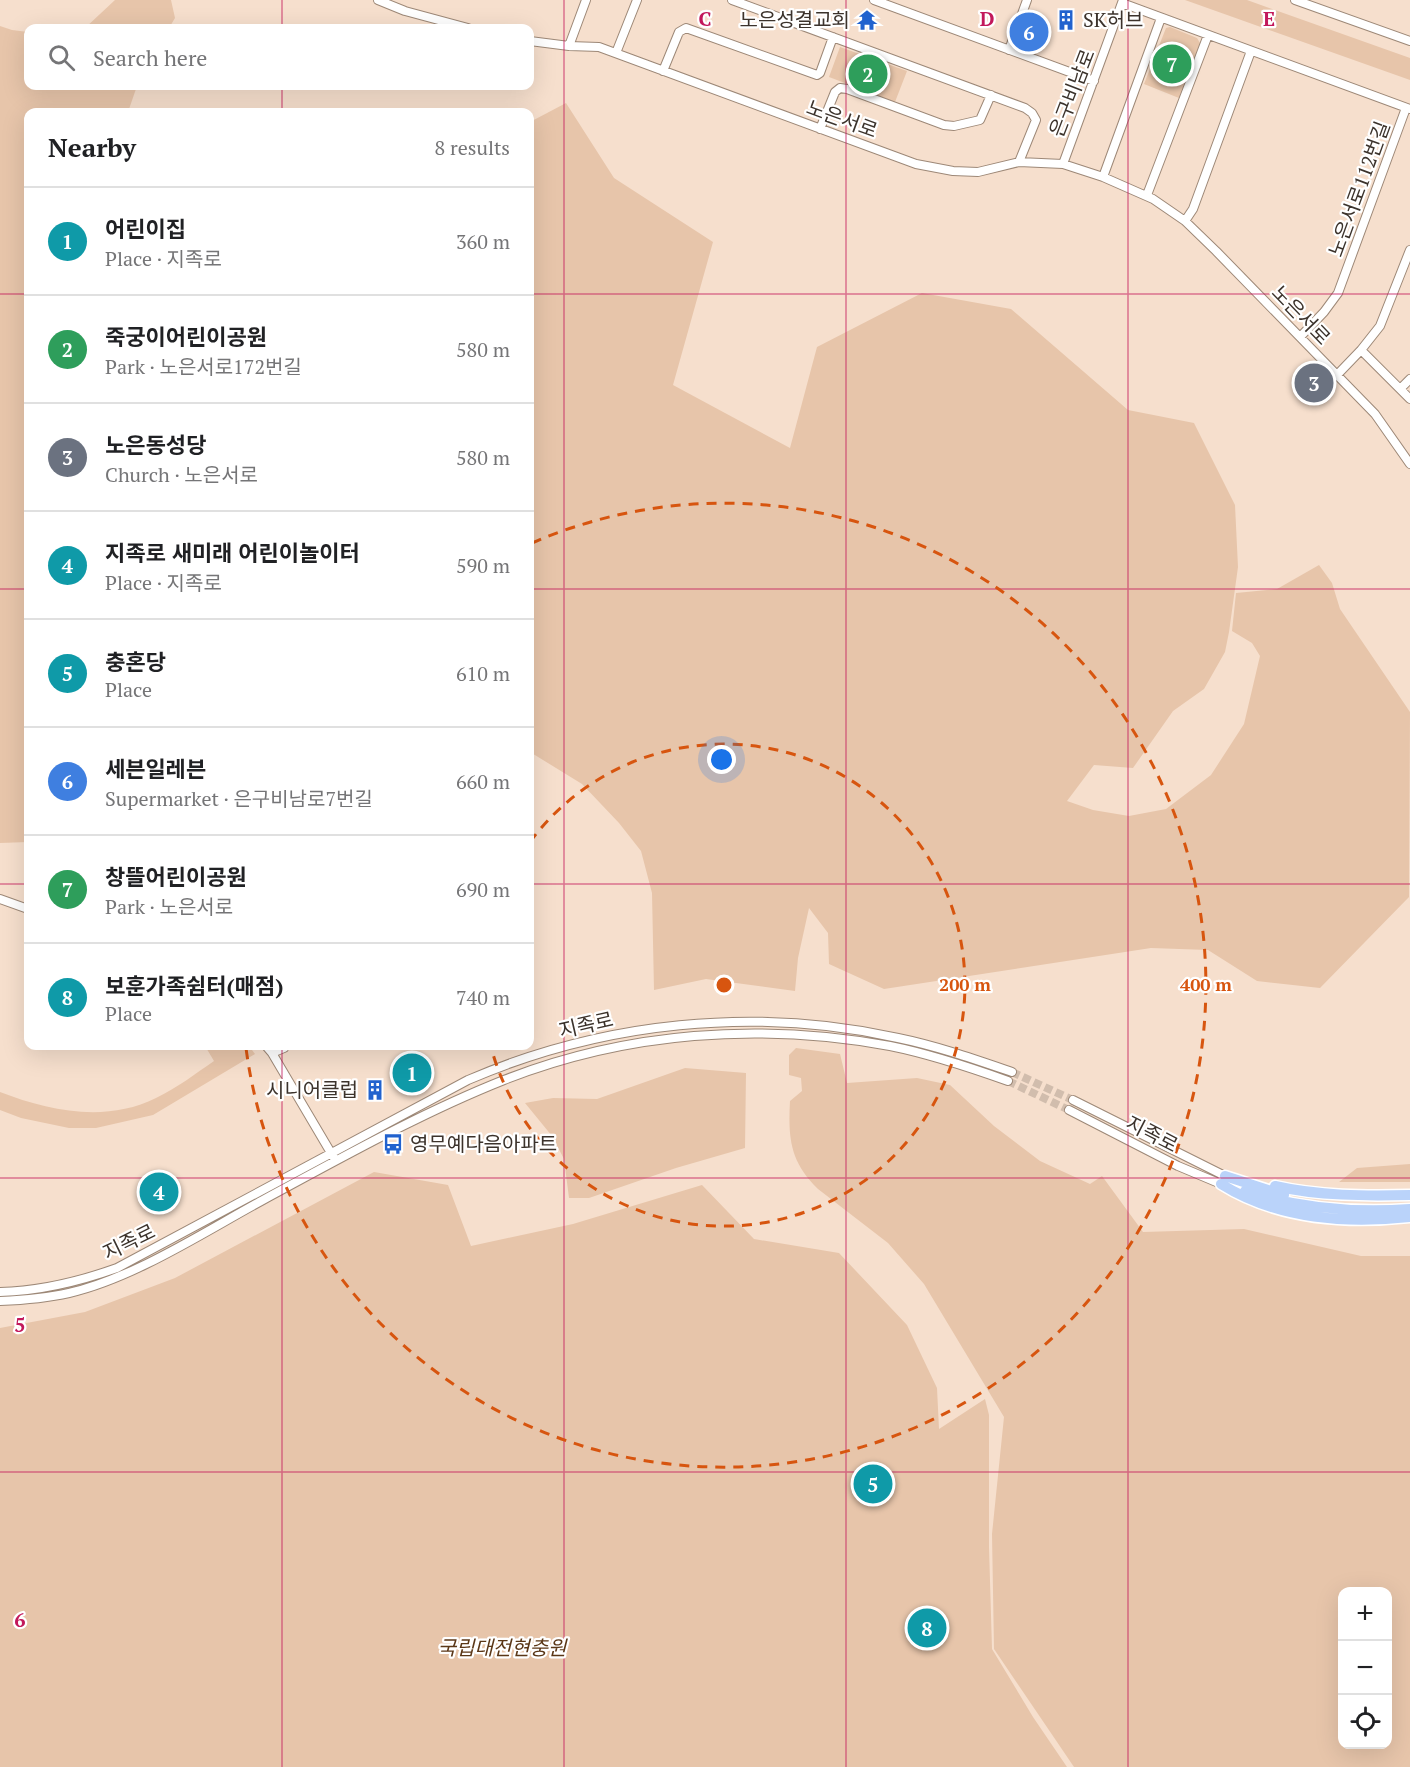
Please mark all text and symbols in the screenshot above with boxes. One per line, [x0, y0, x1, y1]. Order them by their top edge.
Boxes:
text: C [698, 5, 712, 32]
text: D [980, 5, 994, 32]
text: E [1263, 5, 1275, 32]
place label: 노은성결교회 [740, 6, 850, 33]
place label: SK허브 [1083, 6, 1143, 33]
temple icon: 노은성결교회 [855, 8, 879, 32]
building icon: SK허브 [1054, 8, 1078, 32]
pin: 6 [1010, 9, 1048, 54]
search box [24, 24, 534, 90]
icon: search [45, 41, 78, 74]
pin: 7 [1152, 42, 1192, 86]
text: Search here [93, 43, 207, 72]
street label: 은구비남로 [1042, 45, 1101, 141]
pin: 2 [848, 52, 888, 97]
street label: 노은서로 [803, 93, 881, 144]
street label: 노은서로112번길 [1321, 117, 1396, 260]
text: Nearby [48, 130, 136, 164]
text: 8 results [435, 134, 510, 161]
text: 어린이집 [105, 214, 186, 243]
text: 1 [62, 228, 73, 255]
text: 360 m [456, 228, 510, 255]
text: Place · 지족로 [105, 245, 222, 272]
street label: 노은서로 [1266, 279, 1337, 351]
text: 죽궁이어린이공원 [105, 322, 267, 351]
text: 2 [62, 336, 73, 363]
text: 580 m [456, 336, 510, 363]
text: Park · 노은서로172번길 [105, 353, 302, 380]
pin: 3 [1294, 360, 1334, 406]
text: 노은동성당 [105, 430, 206, 459]
text: 3 [62, 444, 73, 471]
text: 580 m [456, 444, 510, 471]
text: Church · 노은서로 [105, 461, 258, 488]
text: 지족로 새미래 어린이놀이터 [105, 538, 360, 567]
text: 4 [62, 552, 73, 579]
text: 590 m [456, 552, 510, 579]
text: Place · 지족로 [105, 569, 222, 596]
text: 충혼당 [105, 647, 166, 676]
text: 5 [62, 660, 73, 687]
text: 610 m [456, 660, 510, 687]
text: Place [105, 676, 152, 703]
your location [707, 745, 736, 774]
text: 세븐일레븐 [105, 754, 206, 783]
text: 6 [62, 768, 73, 795]
text: 660 m [456, 768, 510, 795]
text: Supermarket · 은구비남로7번길 [105, 785, 373, 812]
text: 창뜰어린이공원 [105, 862, 247, 891]
text: 7 [62, 876, 73, 903]
text: 690 m [456, 876, 510, 903]
text: Park · 노은서로 [105, 893, 233, 920]
text: 보훈가족쉼터(매점) [105, 971, 283, 1000]
text: 200 m [939, 972, 991, 996]
text: 400 m [1180, 972, 1232, 996]
centre of rings [714, 975, 734, 995]
text: 8 [62, 984, 73, 1011]
text: 740 m [456, 984, 510, 1011]
text: Place [105, 1000, 152, 1027]
street label: 지족로 [556, 1005, 616, 1044]
pin: 1 [392, 1050, 432, 1096]
place label: 시니어클럽 [266, 1076, 358, 1103]
building icon: 시니어클럽 [363, 1078, 387, 1102]
street label: 지족로 [1122, 1109, 1183, 1158]
place label: 영무예다음아파트 [410, 1130, 557, 1157]
bus stop icon: 영무예다음아파트 [381, 1132, 405, 1156]
pin: 4 [140, 1170, 178, 1214]
street label: 지족로 [98, 1217, 160, 1266]
text: 5 [14, 1311, 26, 1338]
pin: 5 [854, 1462, 892, 1506]
map controls [1338, 1587, 1392, 1749]
button: + [1338, 1587, 1392, 1641]
text: 6 [14, 1606, 26, 1633]
pin: 8 [908, 1606, 946, 1650]
park label: 국립대전현충원 [438, 1634, 568, 1661]
button: − [1338, 1641, 1392, 1695]
button: locate [1338, 1695, 1392, 1749]

